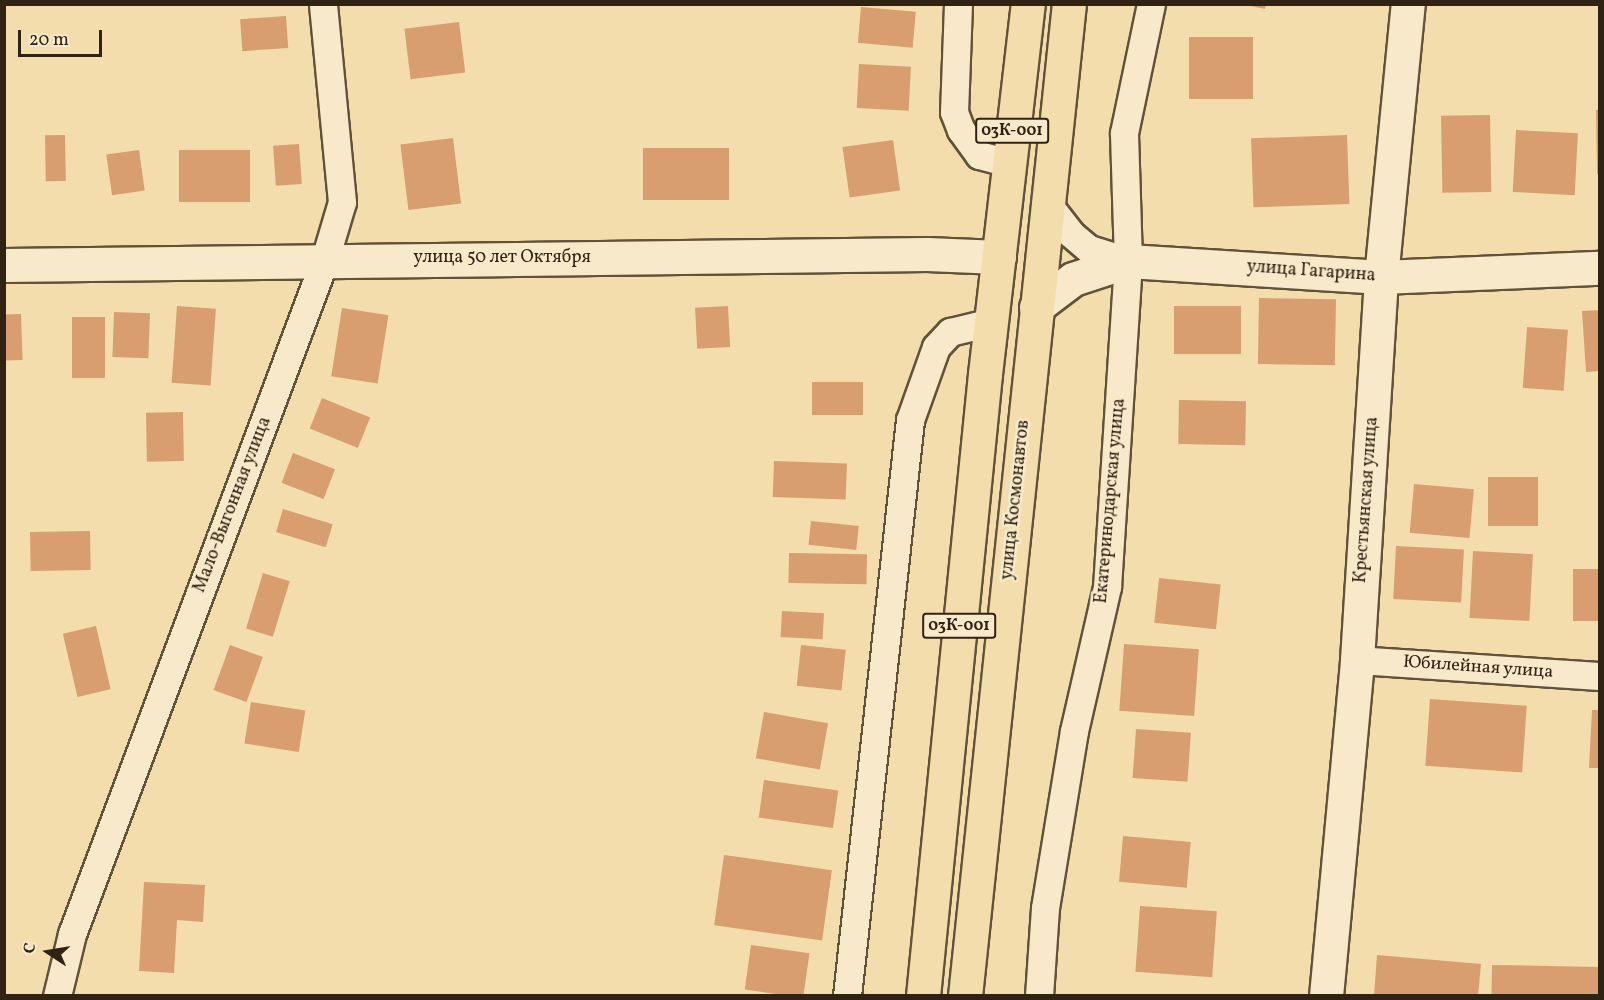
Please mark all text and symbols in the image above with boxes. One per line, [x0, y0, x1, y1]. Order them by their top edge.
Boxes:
scale bar [21, 18, 105, 56]
text: 20 m [29, 28, 69, 53]
road number: 03К-001 [974, 118, 1050, 144]
street label: улица 50 лет Октября [413, 247, 591, 269]
street label: улица Гагарина [1246, 257, 1376, 287]
street label: Екатеринодарская улица [1091, 397, 1131, 605]
street label: Мало-Выгонная улица [189, 414, 277, 596]
street label: Крестьянская улица [1350, 416, 1384, 584]
street label: улица Космонавтов [997, 419, 1035, 581]
road number: 03К-001 [922, 613, 996, 639]
street label: Юбилейная улица [1402, 652, 1554, 684]
north arrow [18, 922, 78, 982]
text: С [19, 941, 42, 956]

